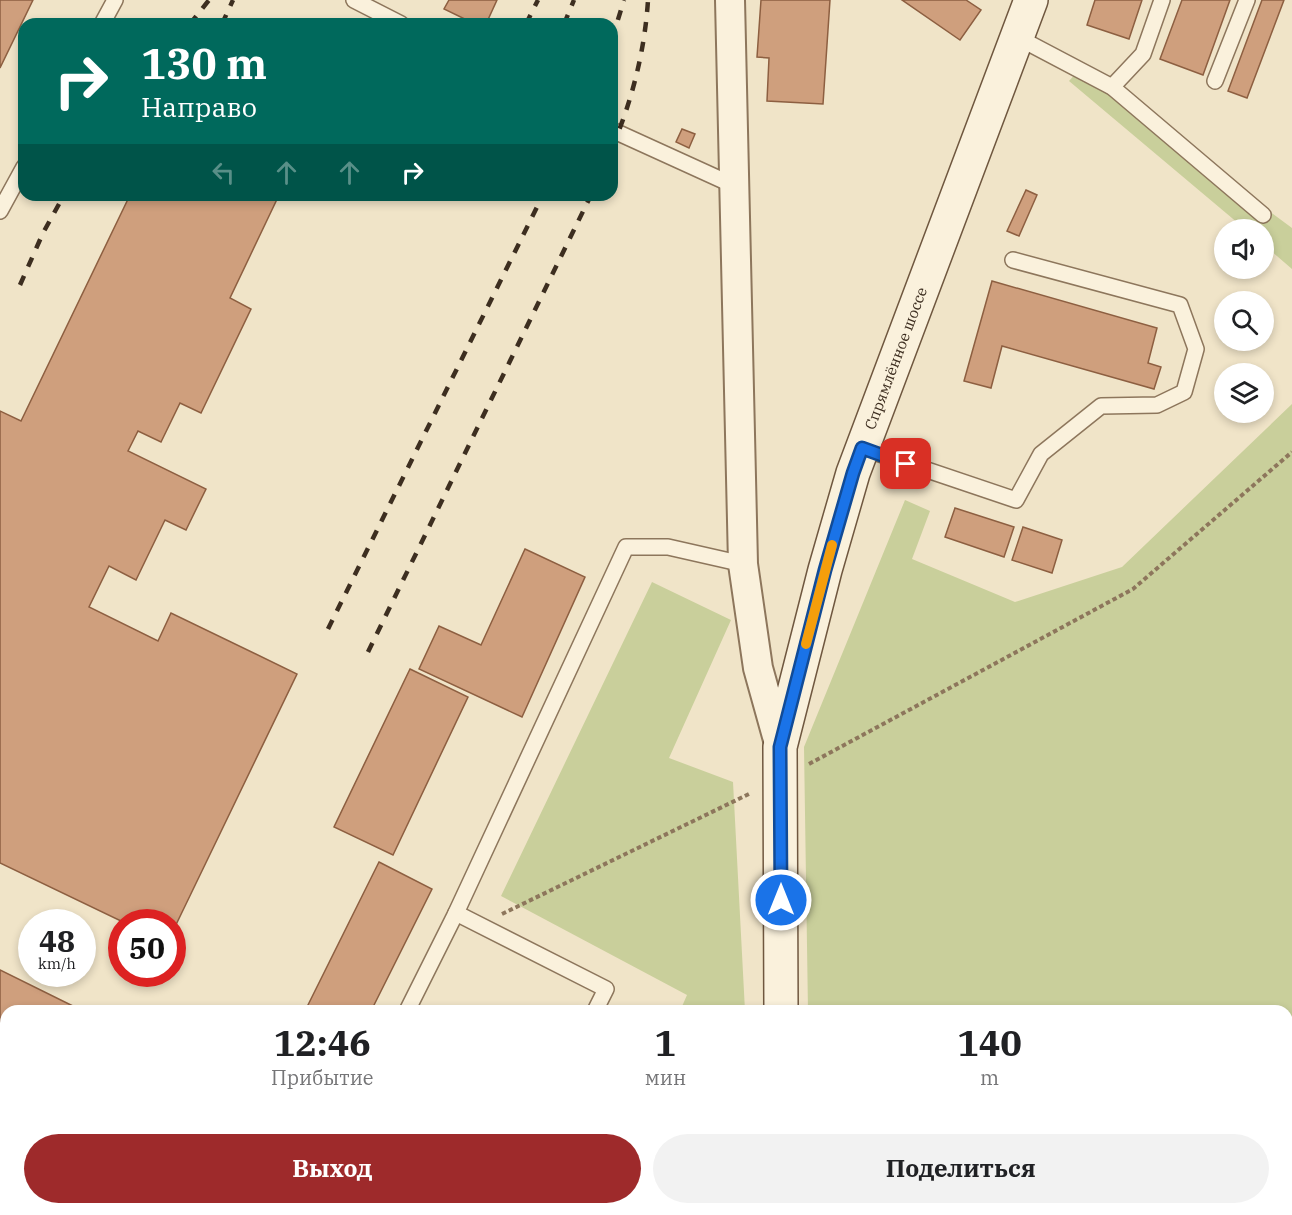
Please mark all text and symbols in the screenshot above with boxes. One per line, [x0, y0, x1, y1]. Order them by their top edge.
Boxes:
text: 130 m [141, 36, 267, 91]
icon: right [42, 42, 120, 120]
text: Направо [141, 89, 257, 124]
icon: left [207, 156, 240, 189]
icon: ahead [270, 156, 303, 189]
icon: ahead [333, 156, 366, 189]
icon: right [396, 156, 429, 189]
map controls [1214, 219, 1274, 423]
button: sound [1214, 219, 1274, 279]
street label: Спрямлённое шоссе [860, 284, 931, 432]
button: search [1214, 291, 1274, 351]
button: layers [1214, 363, 1274, 423]
pin [880, 438, 931, 489]
icon: arrive [889, 447, 922, 480]
position arrow [749, 868, 813, 932]
speed limit sign: 50 [108, 909, 186, 987]
text: 48 [39, 921, 75, 960]
text: km/h [38, 954, 76, 973]
text: 12:46 [274, 1019, 371, 1066]
text: 1 [655, 1019, 676, 1066]
text: 140 [957, 1019, 1022, 1066]
text: Прибытие [271, 1064, 374, 1091]
text: мин [645, 1064, 686, 1091]
text: m [980, 1064, 999, 1091]
button: Выход [24, 1134, 641, 1203]
button: Поделиться [653, 1134, 1269, 1203]

